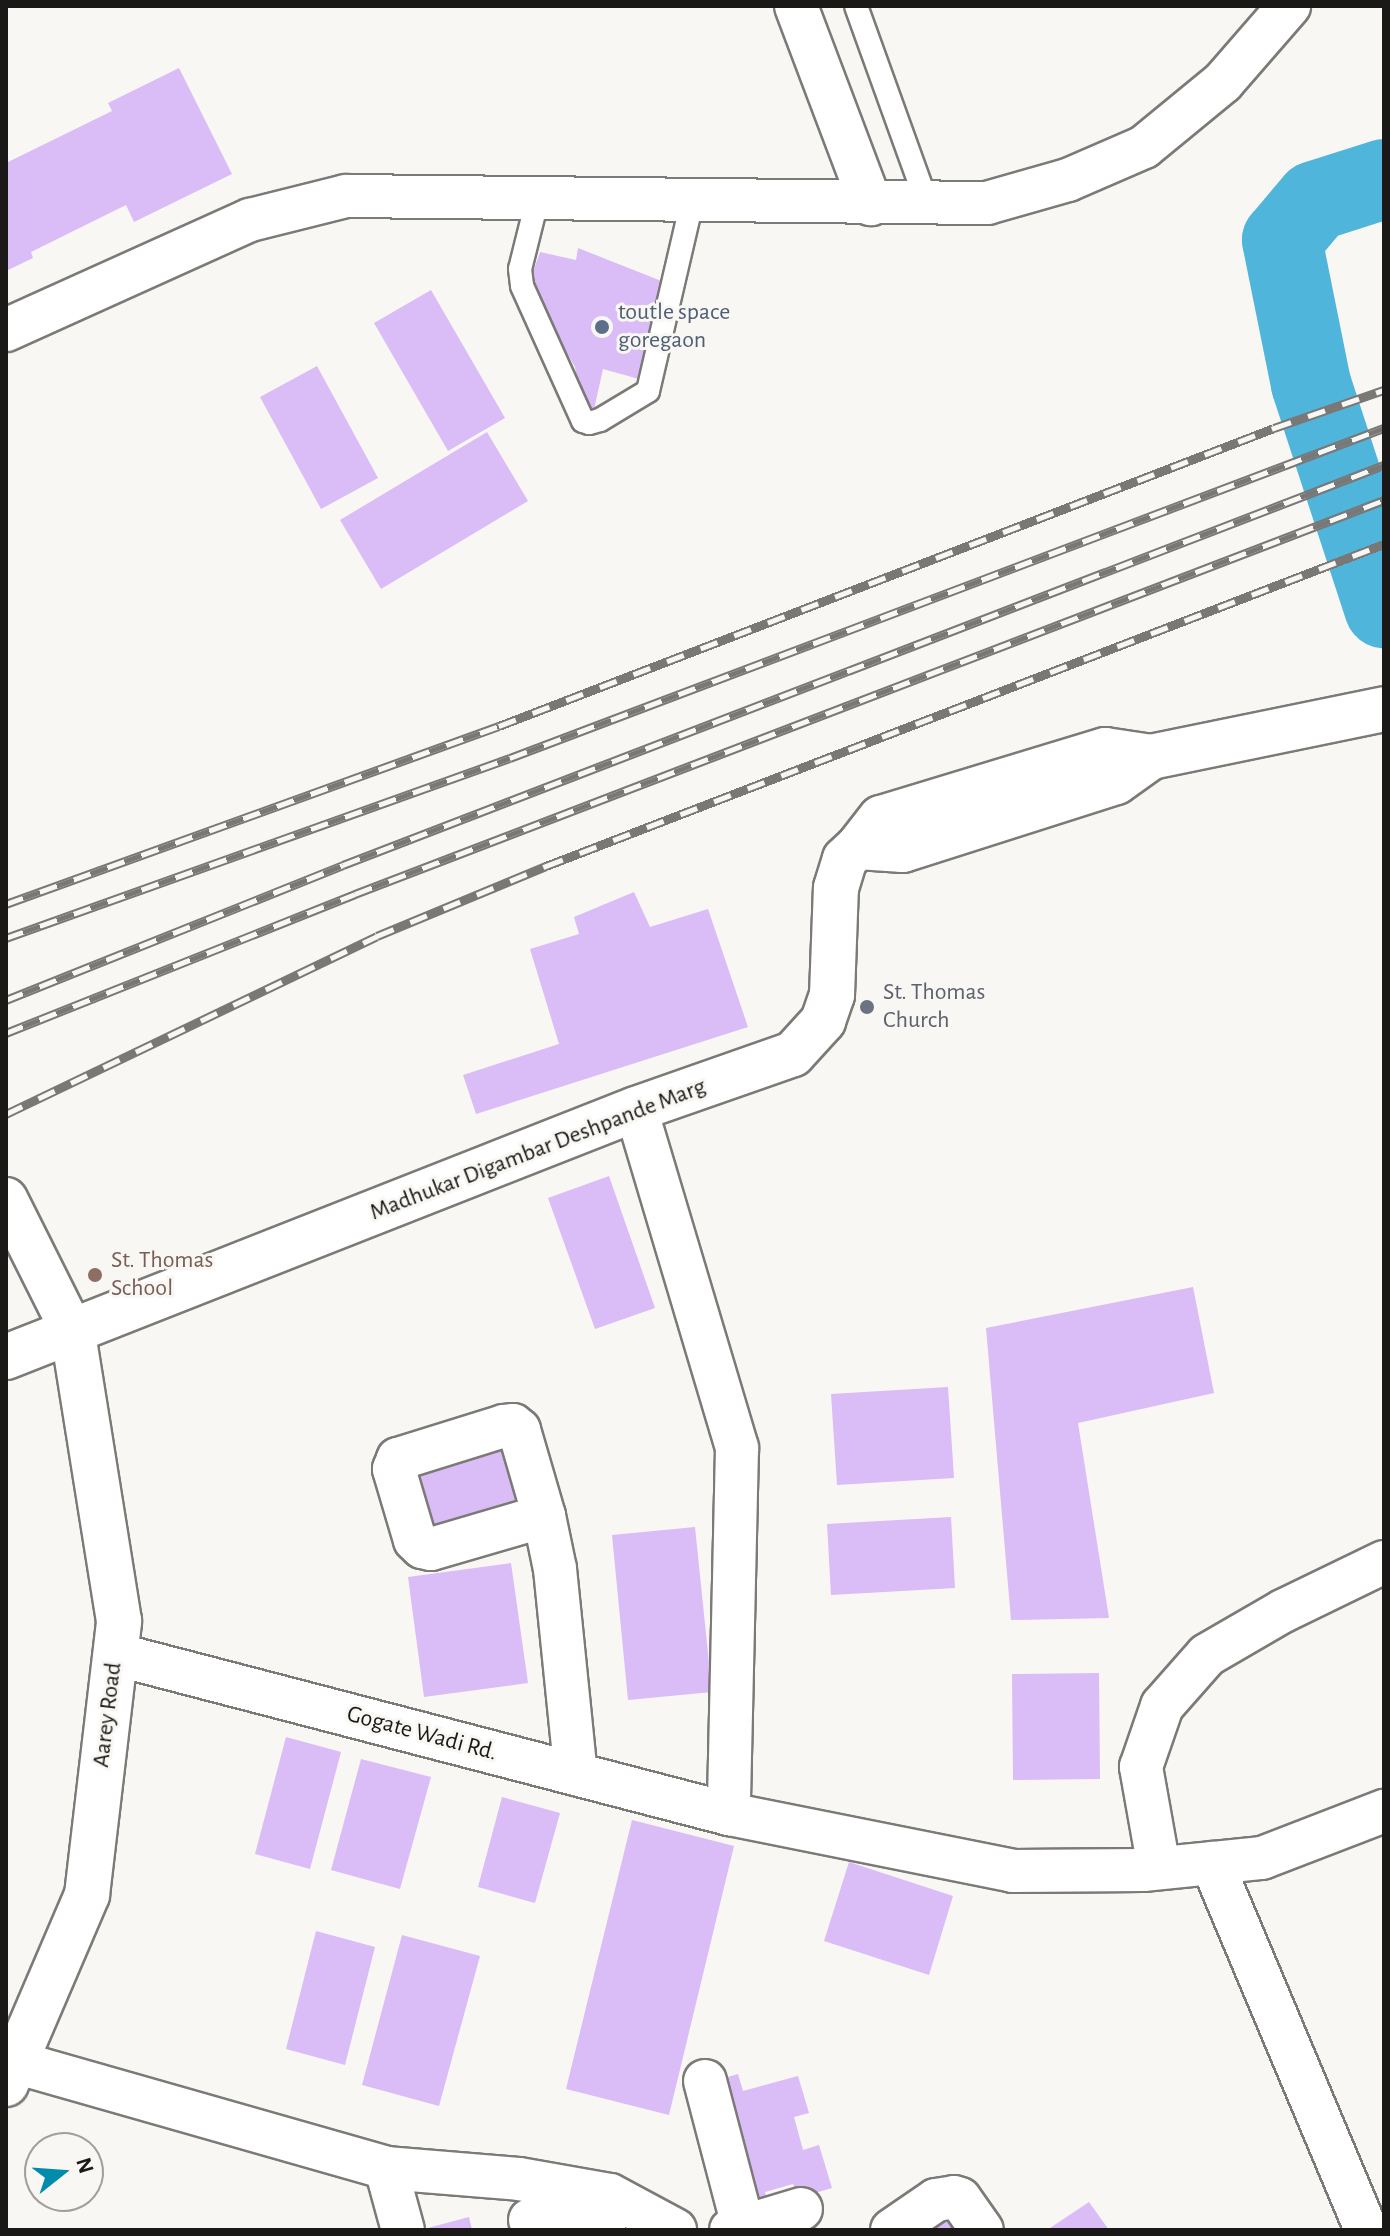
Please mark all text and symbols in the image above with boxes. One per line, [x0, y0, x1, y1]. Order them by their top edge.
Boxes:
place label: toutle space goregaon [618, 299, 730, 355]
marker: toutle space goregaon [593, 318, 611, 336]
place label: St. Thomas Church [883, 979, 985, 1035]
marker: St. Thomas Church [858, 998, 876, 1016]
street label: Madhukar Digambar Deshpande Marg [366, 1073, 710, 1227]
place label: St. Thomas School [111, 1247, 213, 1303]
marker: St. Thomas School [86, 1266, 104, 1284]
street label: Aarey Road [87, 1661, 129, 1769]
street label: Gogate Wadi Rd. [344, 1700, 500, 1768]
north arrow [24, 2132, 104, 2212]
text: N [72, 2155, 98, 2176]

